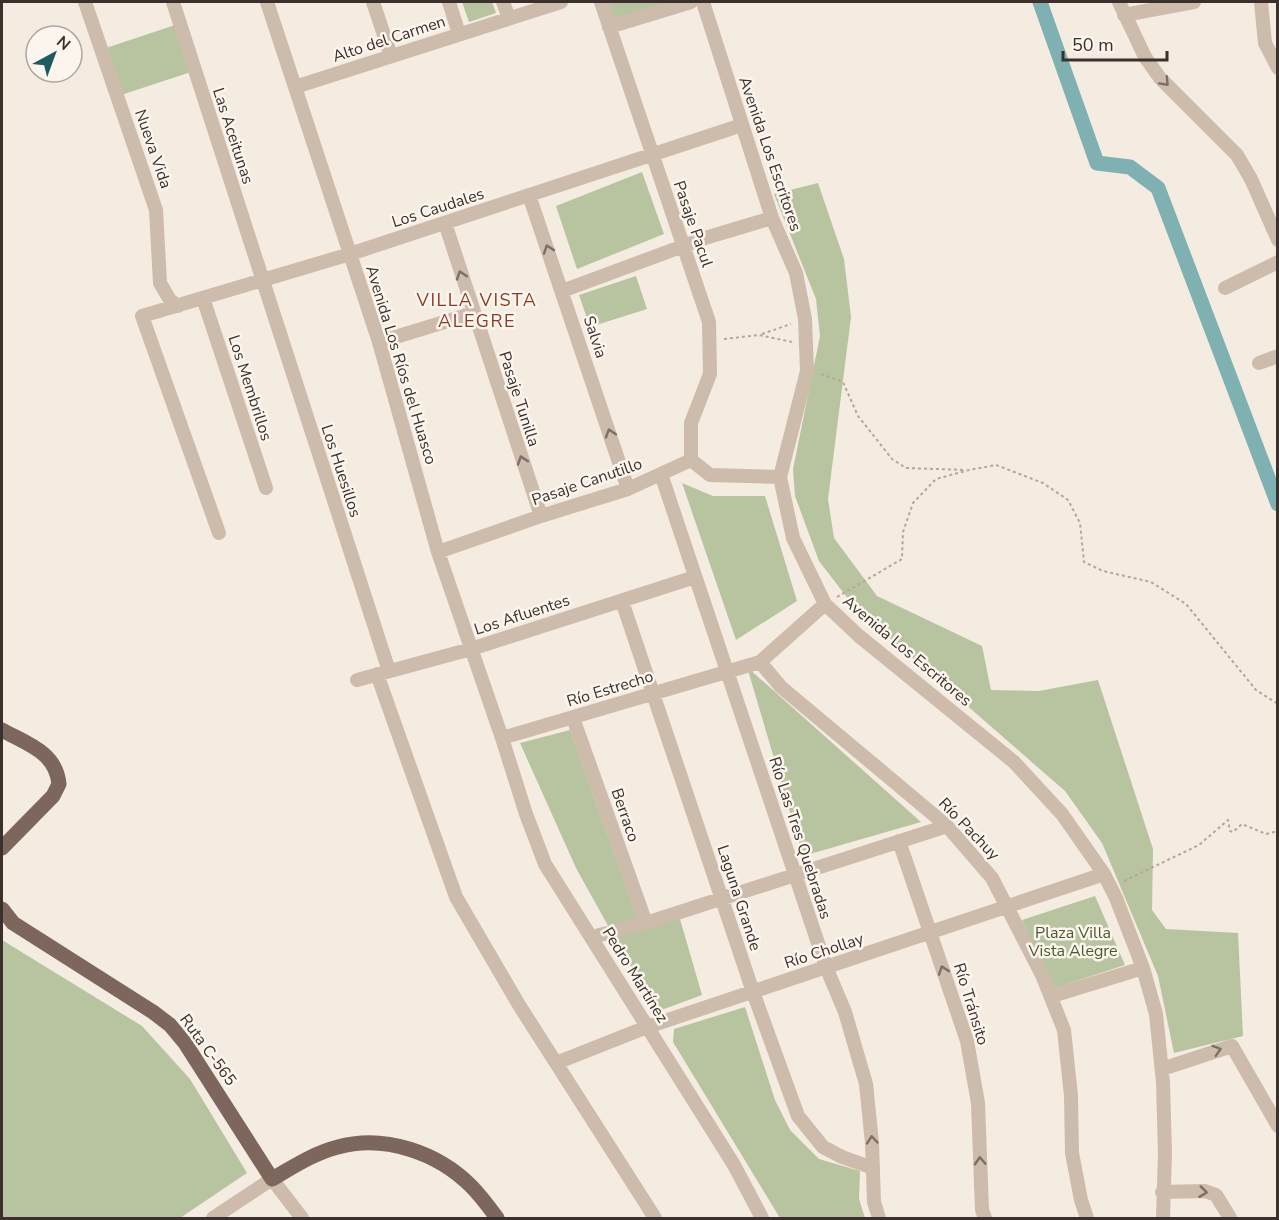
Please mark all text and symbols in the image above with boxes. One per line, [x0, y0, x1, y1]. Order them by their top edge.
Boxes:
street label: Alto del Carmen [330, 10, 448, 68]
north arrow [24, 24, 84, 84]
scale bar [1063, 24, 1166, 62]
text: N [51, 31, 75, 56]
text: 50 m [1072, 33, 1114, 57]
street label: Avenida Los Escritores [733, 74, 807, 234]
one-way arrow [1158, 76, 1169, 86]
street label: Las Aceitunas [207, 85, 259, 187]
street label: Nueva Vida [129, 106, 177, 192]
street label: Pasaje Pacul [668, 178, 718, 270]
street label: Los Caudales [389, 183, 487, 233]
one-way arrow [542, 244, 555, 255]
street label: Avenida Los Ríos del Huasco [360, 263, 442, 467]
one-way arrow [456, 270, 469, 281]
district label: VILLA VISTA ALEGRE [416, 288, 537, 333]
street label: Salvia [578, 313, 612, 361]
street label: Los Membrillos [223, 332, 277, 444]
street label: Pasaje Tunilla [493, 349, 545, 449]
street label: Los Huesillos [316, 422, 366, 520]
one-way arrow [604, 428, 617, 439]
street label: Pasaje Canutillo [529, 453, 645, 511]
one-way arrow [517, 455, 530, 466]
street label: Los Afluentes [471, 589, 573, 641]
street label: Avenida Los Escritores [838, 591, 976, 711]
street label: Río Estrecho [564, 665, 656, 713]
street label: Río Las Tres Quebradas [763, 754, 837, 922]
street label: Berraco [606, 785, 644, 845]
street label: Río Pachuy [934, 793, 1005, 866]
street label: Laguna Grande [712, 842, 766, 954]
park label: Plaza Villa Vista Alegre [1028, 922, 1117, 962]
street label: Pedro Martínez [597, 923, 673, 1027]
street label: Río Chollay [781, 928, 867, 974]
street label: Río Tránsito [948, 960, 994, 1048]
one-way arrow [938, 966, 950, 976]
street label: Ruta C-565 [174, 1010, 242, 1090]
one-way arrow [1212, 1045, 1222, 1058]
one-way arrow [865, 1135, 878, 1144]
one-way arrow [974, 1156, 987, 1165]
one-way arrow [1198, 1186, 1208, 1198]

